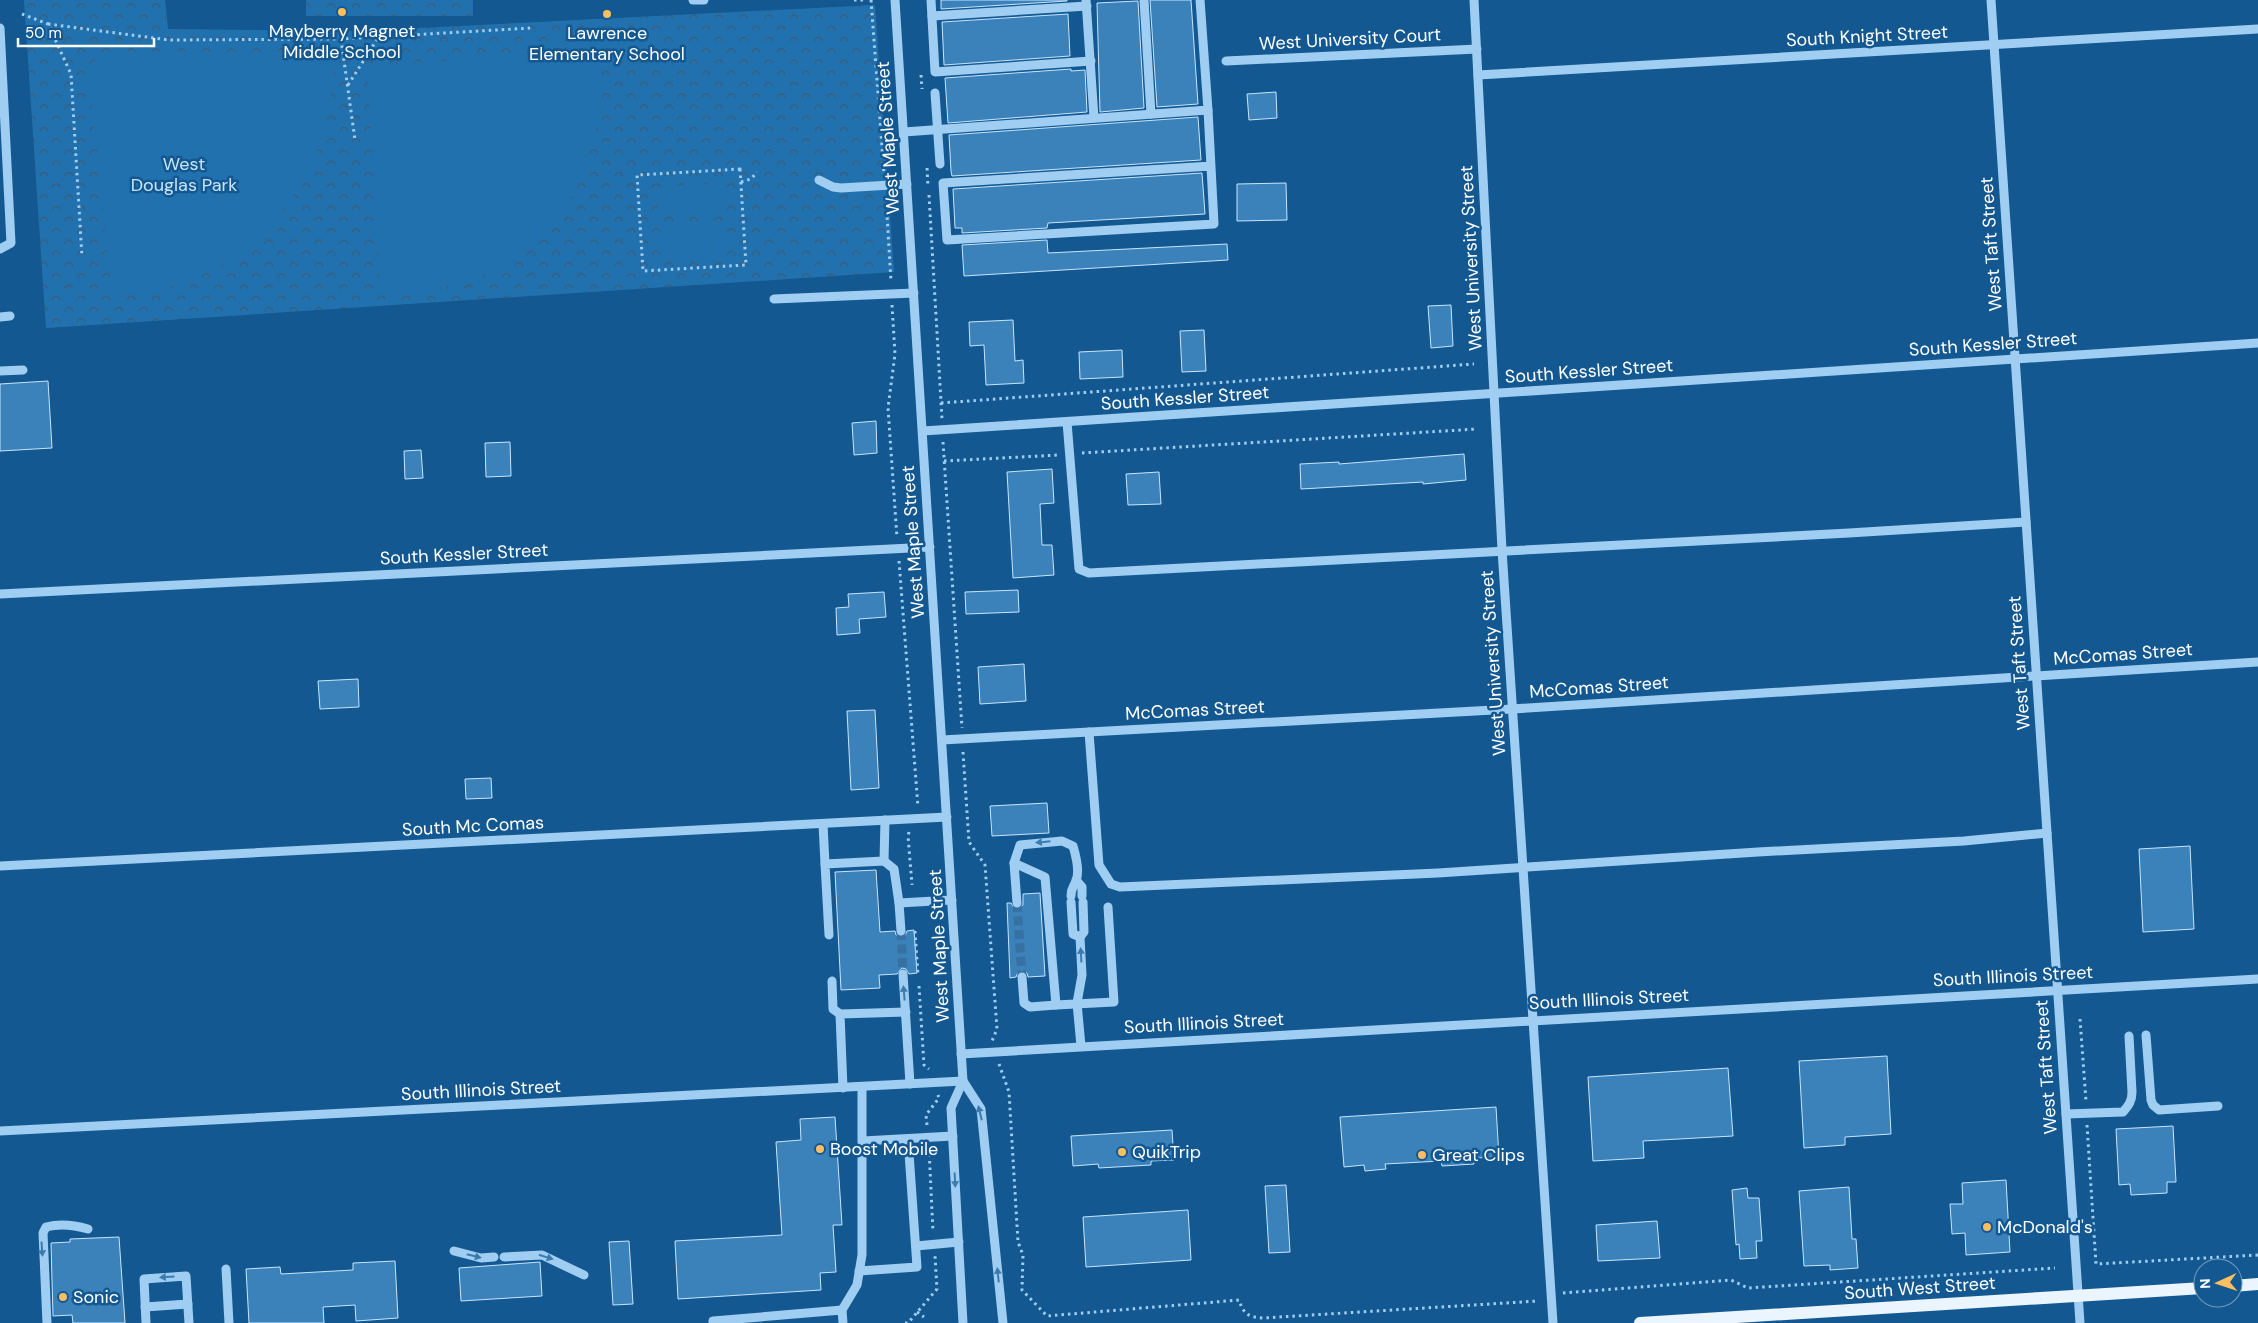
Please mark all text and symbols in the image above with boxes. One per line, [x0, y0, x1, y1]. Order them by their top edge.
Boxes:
marker: Mayberry Magnet Middle School [336, 6, 348, 18]
marker: Lawrence Elementary School [601, 8, 613, 20]
scale bar [18, 15, 154, 47]
place label: Mayberry Magnet Middle School [269, 19, 415, 64]
street label: South Knight Street [1785, 20, 1949, 52]
place label: Lawrence Elementary School [529, 21, 685, 66]
street label: West University Court [1258, 22, 1442, 56]
text: 50 m [25, 23, 62, 43]
street label: West Maple Street [871, 61, 905, 215]
park label: West Douglas Park [131, 152, 237, 197]
street label: West University Street [1454, 165, 1488, 351]
street label: West Taft Street [1974, 176, 2008, 312]
street label: South Kessler Street [1908, 326, 2078, 362]
street label: South Kessler Street [1504, 353, 1674, 389]
street label: South Kessler Street [1100, 380, 1270, 416]
street label: West Maple Street [896, 465, 930, 619]
street label: South Kessler Street [379, 538, 549, 570]
street label: West University Street [1475, 569, 1511, 757]
street label: West Taft Street [2002, 595, 2036, 731]
street label: McComas Street [2052, 637, 2194, 671]
street label: McComas Street [1528, 670, 1670, 704]
street label: McComas Street [1125, 694, 1265, 726]
street label: South Mc Comas [401, 810, 545, 842]
one-way arrow [1035, 839, 1051, 847]
street label: West Maple Street [923, 869, 955, 1023]
one-way arrow [1076, 947, 1084, 963]
street label: South Illinois Street [1932, 960, 2094, 992]
street label: South Illinois Street [1528, 983, 1690, 1015]
one-way arrow [900, 985, 908, 1001]
street label: West Taft Street [2029, 999, 2063, 1135]
street label: South Illinois Street [1123, 1007, 1285, 1039]
street label: South Illinois Street [400, 1074, 562, 1106]
one-way arrow [976, 1106, 984, 1121]
place label: Boost Mobile [830, 1137, 938, 1161]
place label: QuikTrip [1132, 1140, 1201, 1164]
marker: Boost Mobile [814, 1143, 826, 1155]
place label: Great Clips [1432, 1143, 1525, 1167]
marker: QuikTrip [1116, 1146, 1128, 1158]
marker: Great Clips [1416, 1149, 1428, 1161]
one-way arrow [952, 1172, 960, 1188]
place label: McDonald's [1997, 1215, 2093, 1239]
marker: McDonald's [1981, 1221, 1993, 1233]
one-way arrow [39, 1241, 47, 1257]
one-way arrow [466, 1252, 481, 1260]
one-way arrow [539, 1254, 554, 1262]
north arrow [2193, 1258, 2243, 1308]
one-way arrow [994, 1266, 1002, 1282]
street label: South West Street [1843, 1271, 1997, 1305]
one-way arrow [159, 1274, 175, 1282]
text: N [2196, 1278, 2214, 1289]
place label: Sonic [73, 1285, 119, 1309]
marker: Sonic [57, 1291, 69, 1303]

